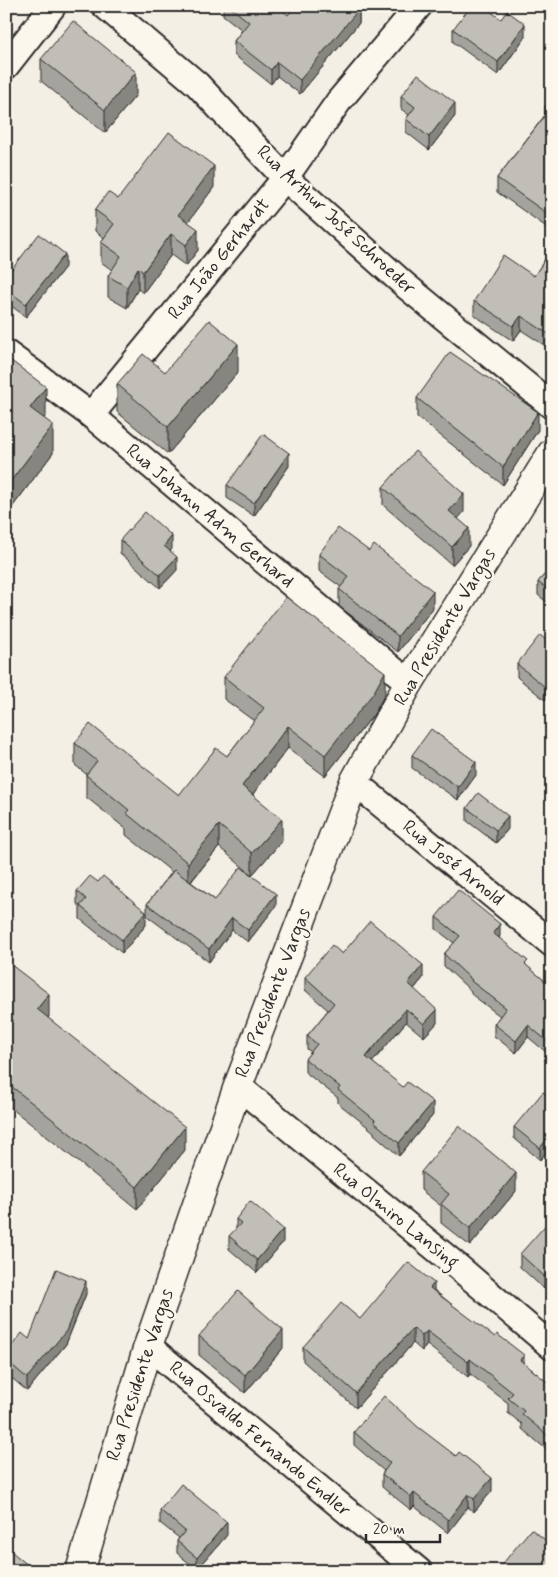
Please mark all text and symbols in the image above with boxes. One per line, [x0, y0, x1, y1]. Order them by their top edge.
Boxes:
street label: Rua Arthur José Schroeder [251, 140, 421, 300]
street label: Rua João Gerhardt [162, 193, 276, 325]
street label: Rua Johann Adm Gerhard [121, 438, 299, 594]
street label: Rua Presidente Vargas [388, 543, 504, 711]
street label: Rua José Arnold [397, 814, 509, 912]
street label: Rua Presidente Vargas [229, 904, 319, 1082]
street label: Rua Olmiro Lansing [326, 1157, 464, 1277]
street label: Rua Presidente Vargas [100, 1285, 182, 1465]
street label: Rua Osvaldo Fernando Endler [164, 1355, 356, 1523]
scale bar [366, 1512, 439, 1544]
text: 20 m [373, 1520, 405, 1540]

